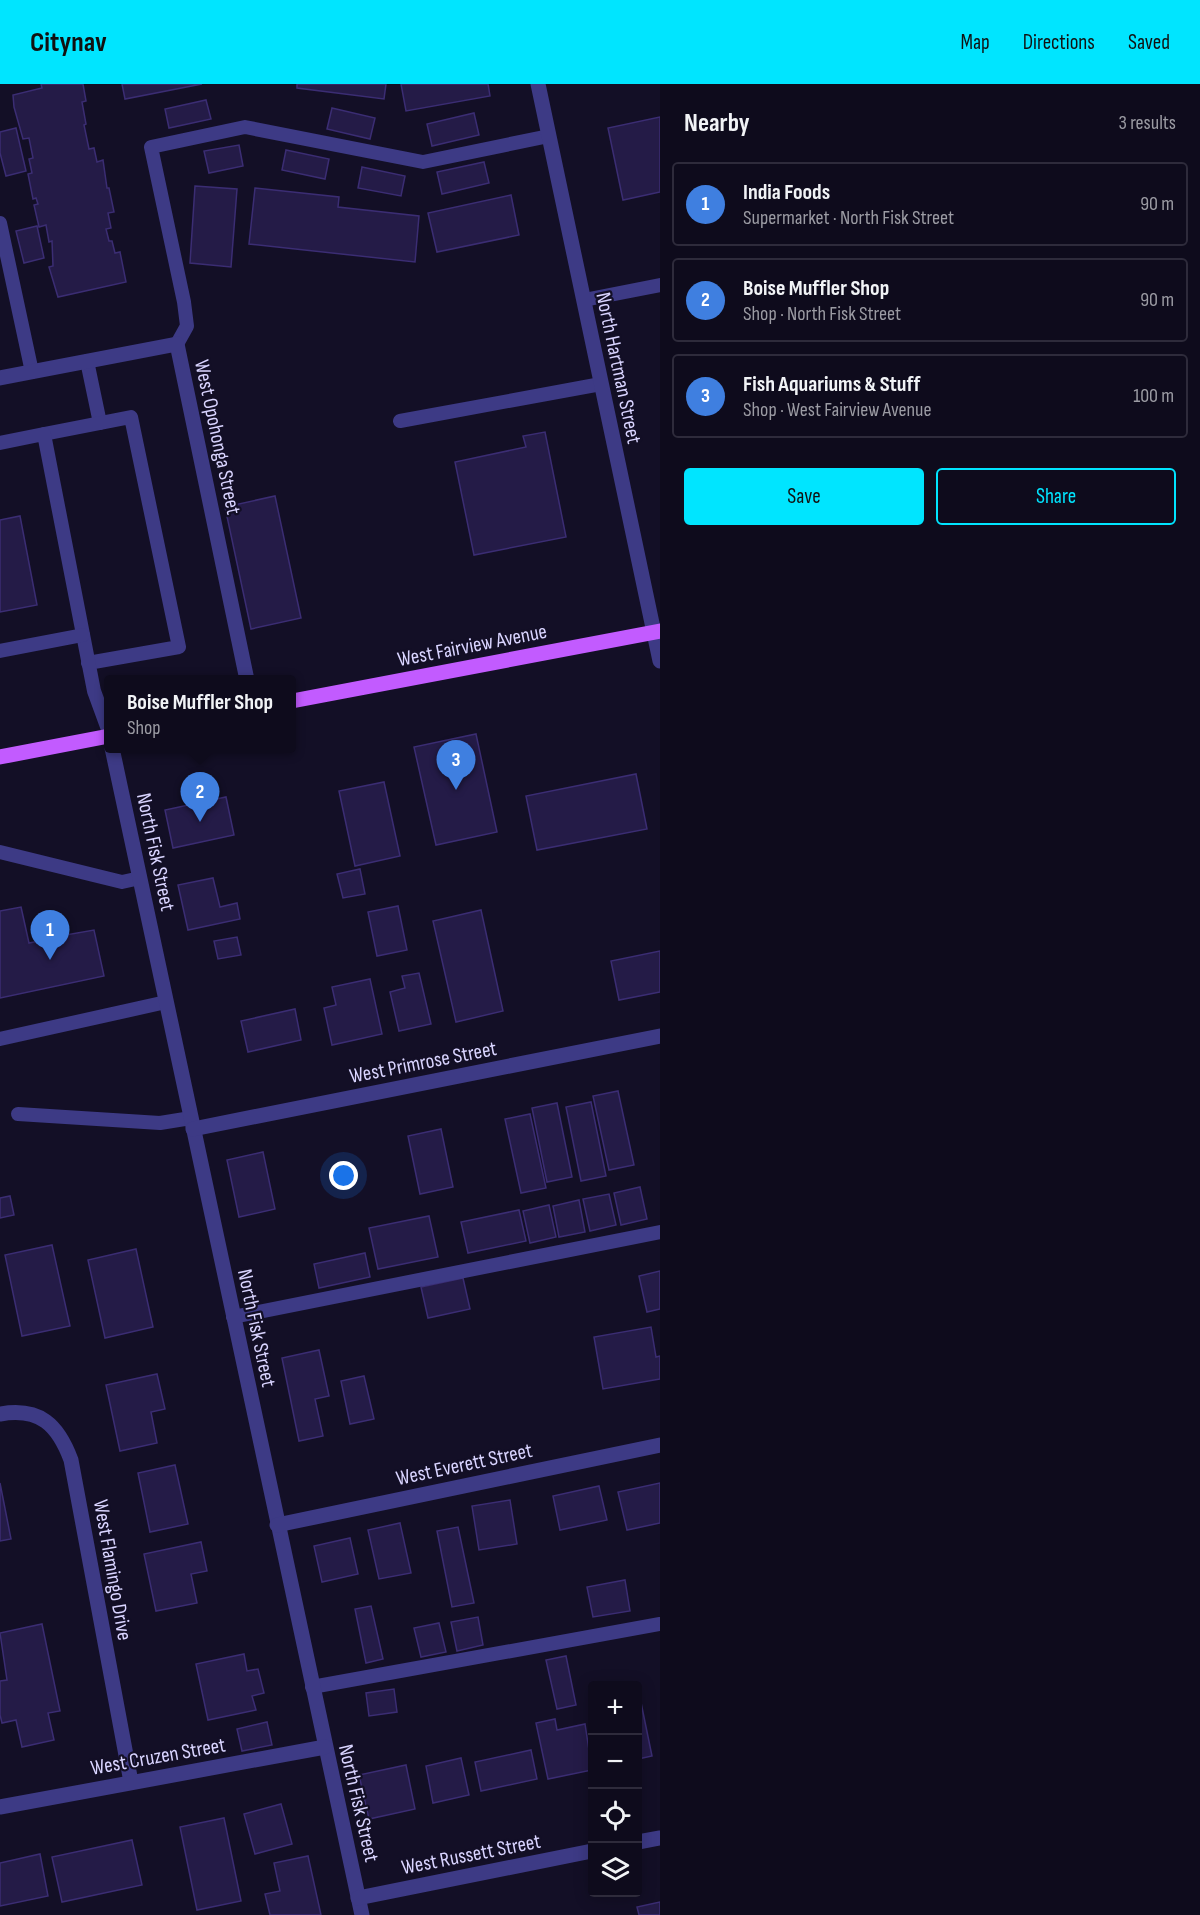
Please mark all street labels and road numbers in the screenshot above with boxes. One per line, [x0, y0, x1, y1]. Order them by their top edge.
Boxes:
street label: North Hartman Street [590, 290, 647, 446]
street label: West Opohonga Street [189, 358, 246, 517]
street label: West Fairview Avenue [395, 619, 549, 672]
street label: North Fisk Street [131, 791, 180, 913]
street label: West Primrose Street [347, 1036, 499, 1089]
street label: North Fisk Street [232, 1267, 281, 1389]
street label: West Everett Street [394, 1438, 534, 1491]
street label: West Flamingo Drive [88, 1498, 137, 1642]
street label: West Cruzen Street [89, 1732, 227, 1781]
street label: North Fisk Street [333, 1742, 384, 1864]
street label: West Russett Street [399, 1829, 543, 1880]

